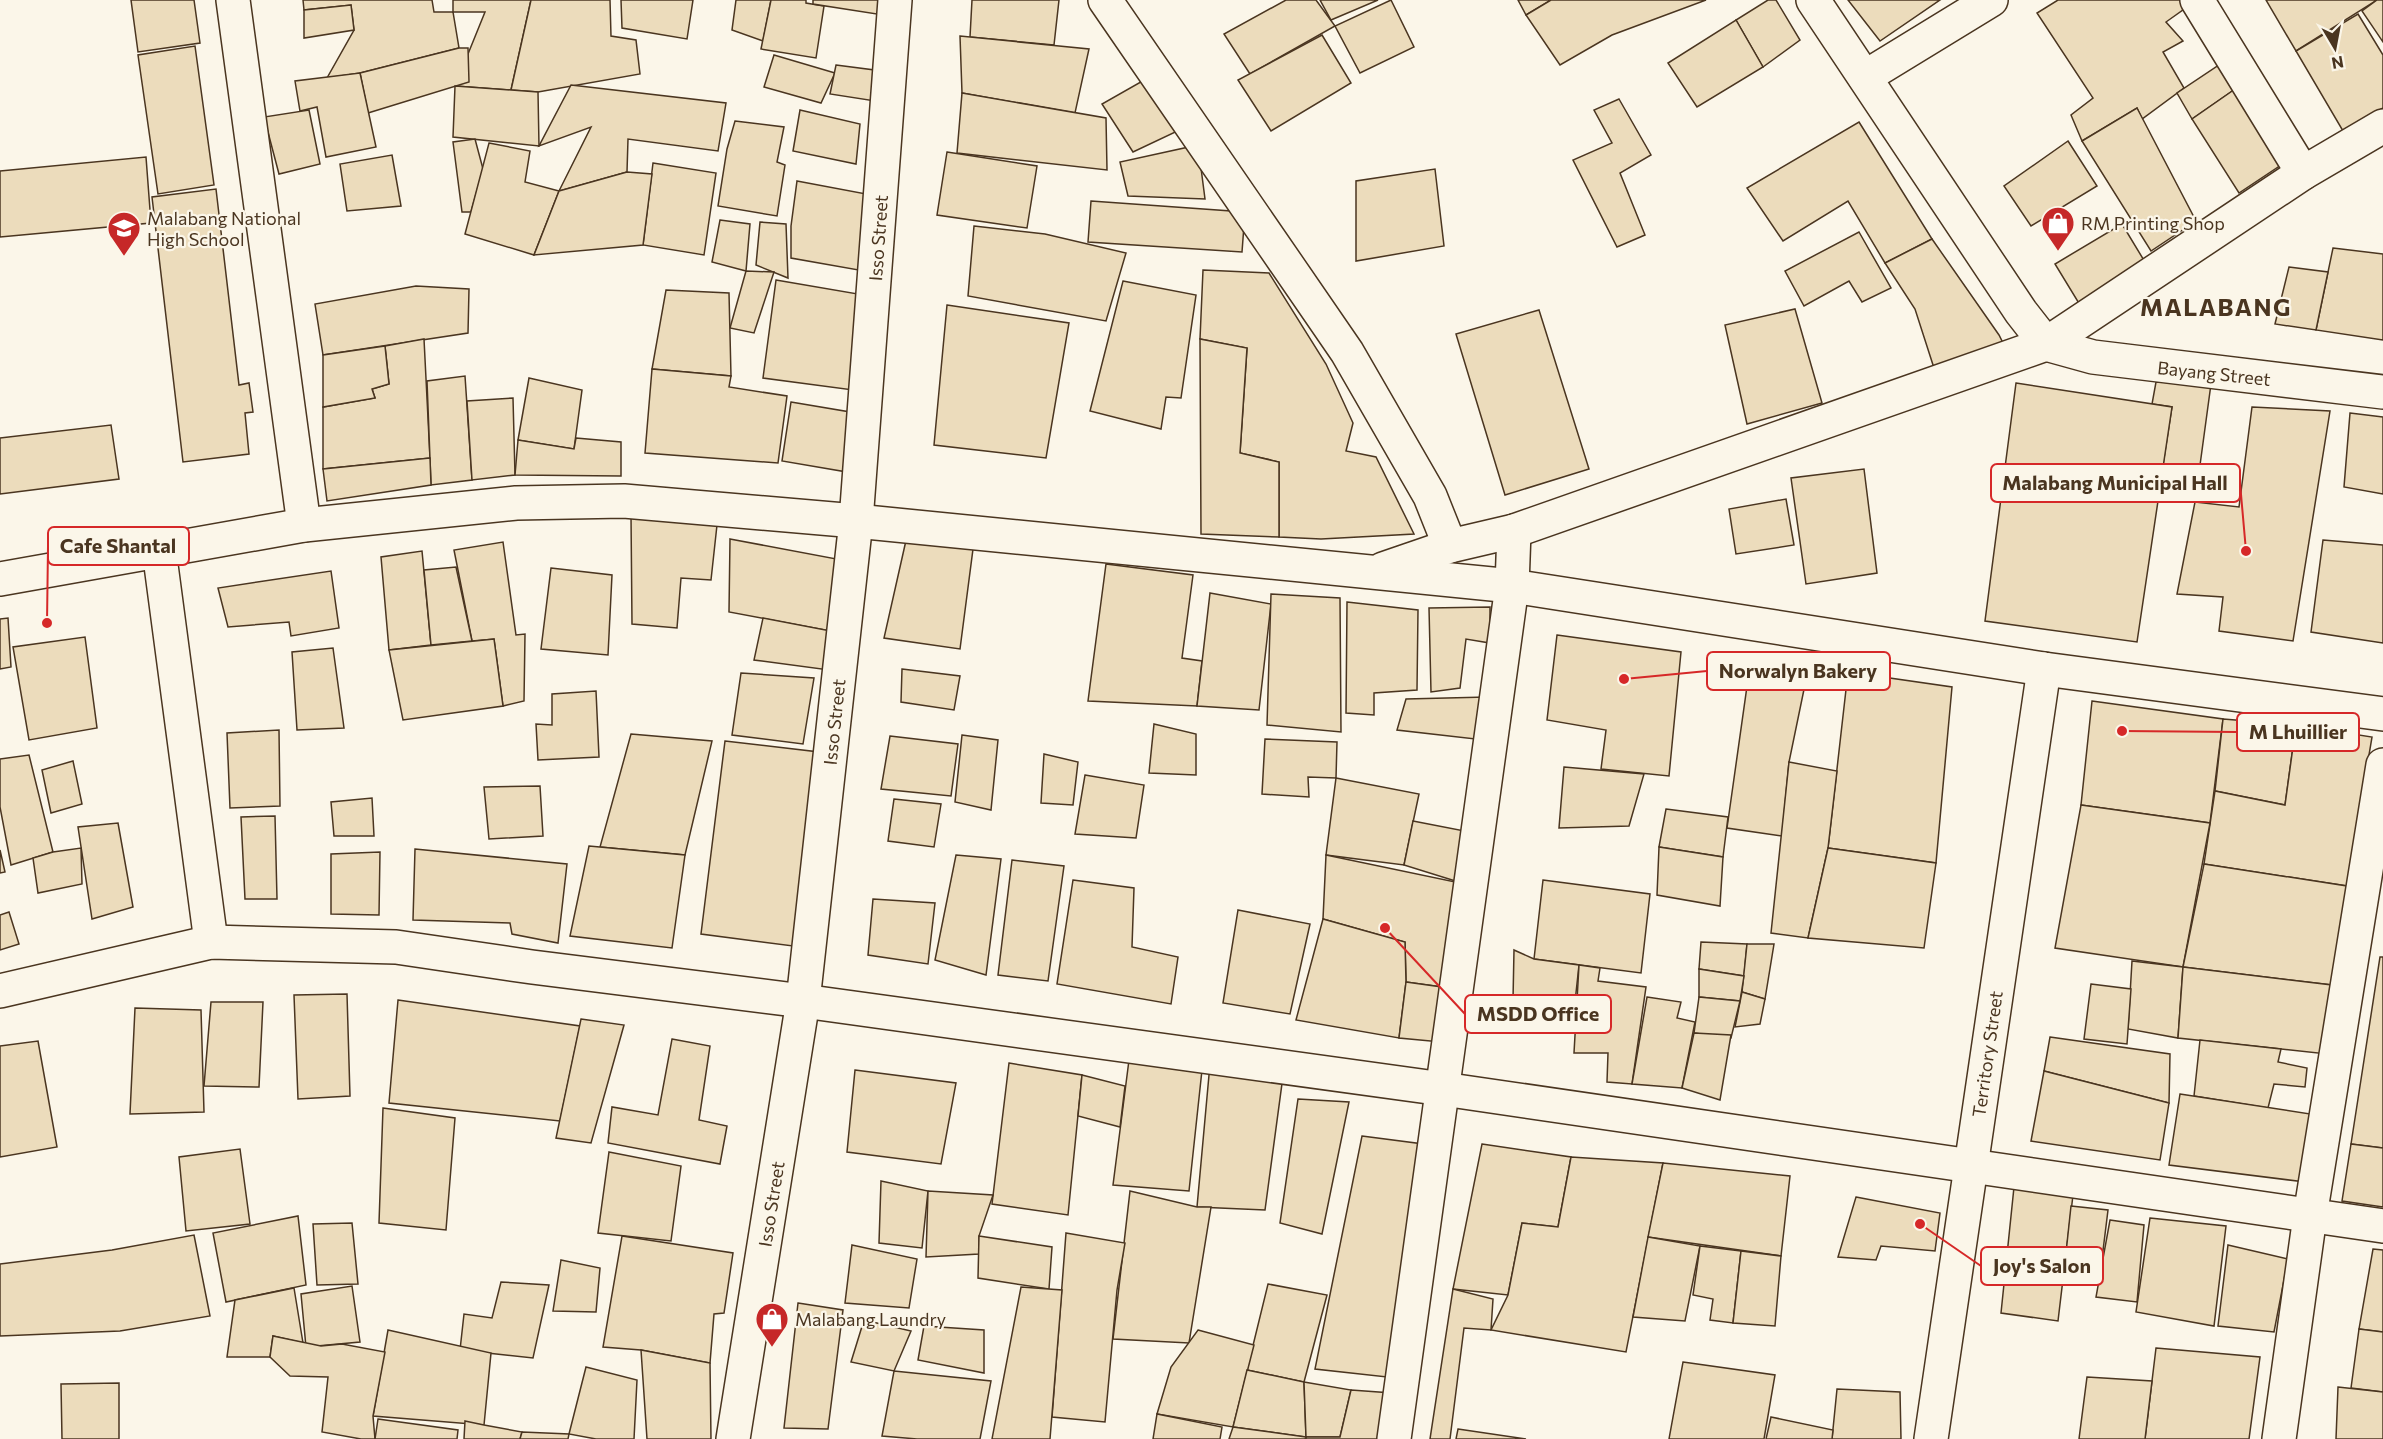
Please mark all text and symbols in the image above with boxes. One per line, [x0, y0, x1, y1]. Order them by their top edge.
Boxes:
north arrow [2305, 18, 2365, 78]
text: N [2330, 53, 2345, 74]
street label: Isso Street [864, 194, 892, 282]
shop icon: RM Printing Shop [2040, 205, 2076, 252]
place label: Malabang National High School [147, 207, 301, 250]
school or university icon: Malabang National High School [106, 210, 142, 257]
place label: RM Printing Shop [2081, 212, 2225, 234]
district label: MALABANG [2140, 292, 2292, 321]
street label: Bayang Street [2156, 356, 2272, 390]
callout: Malabang Municipal Hall [1991, 464, 2240, 502]
text: Malabang Municipal Hall [2002, 470, 2228, 494]
callout: Cafe Shantal [48, 527, 189, 565]
text: Cafe Shantal [60, 533, 176, 557]
callout: Norwalyn Bakery [1707, 652, 1890, 690]
text: Norwalyn Bakery [1719, 658, 1877, 682]
street label: Isso Street [819, 678, 849, 766]
callout: M Lhuillier [2237, 713, 2359, 751]
text: M Lhuillier [2249, 719, 2347, 743]
street label: Territory Street [1967, 989, 2007, 1119]
callout: MSDD Office [1465, 995, 1611, 1033]
text: MSDD Office [1477, 1001, 1599, 1025]
street label: Isso Street [753, 1160, 789, 1248]
callout: Joy's Salon [1981, 1247, 2103, 1285]
text: Joy's Salon [1993, 1253, 2091, 1277]
shop icon: Malabang Laundry [754, 1301, 790, 1348]
place label: Malabang Laundry [795, 1308, 946, 1330]

